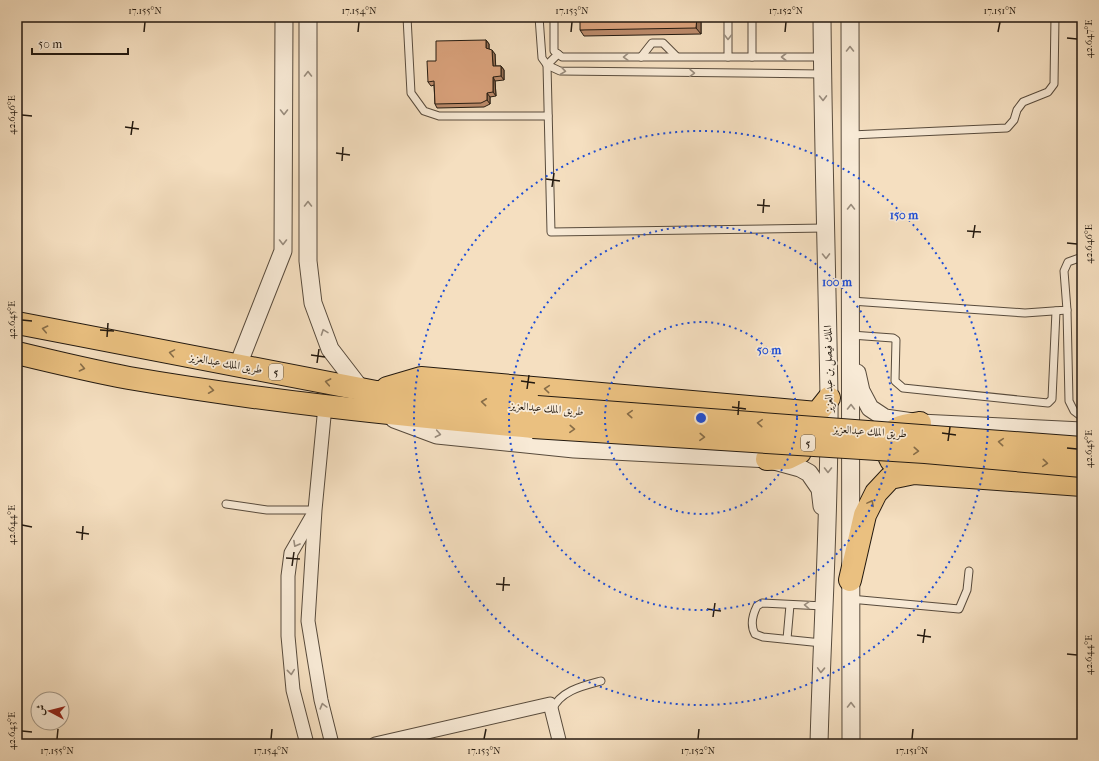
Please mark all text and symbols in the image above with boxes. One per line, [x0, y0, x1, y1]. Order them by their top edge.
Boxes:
text: 17.155°N [128, 5, 162, 17]
text: 17.154°N [341, 5, 377, 17]
text: 17.153°N [555, 5, 589, 17]
text: 17.152°N [769, 5, 804, 17]
text: 17.151°N [984, 5, 1017, 17]
text: 42.647°E [1083, 20, 1095, 58]
scale bar [32, 30, 128, 56]
one-way arrow [724, 34, 732, 40]
text: 50 m [38, 37, 62, 51]
one-way arrow [846, 46, 854, 52]
one-way arrow [623, 53, 629, 61]
one-way arrow [781, 53, 787, 61]
one-way arrow [559, 66, 566, 75]
one-way arrow [689, 69, 695, 77]
one-way arrow [304, 71, 312, 77]
text: 42.646°E [6, 95, 18, 135]
one-way arrow [819, 95, 827, 101]
one-way arrow [280, 109, 288, 115]
one-way arrow [304, 201, 312, 207]
one-way arrow [847, 204, 855, 210]
text: 150 m [890, 208, 919, 222]
text: 42.646°E [1083, 224, 1095, 264]
one-way arrow [279, 239, 287, 245]
one-way arrow [821, 253, 830, 259]
text: 100 m [822, 275, 853, 289]
text: 42.645°E [6, 301, 18, 339]
one-way arrow [41, 325, 48, 333]
street label: الملك فيصل بن عبد العزيز [821, 325, 838, 414]
one-way arrow [320, 329, 328, 336]
text: 50 m [757, 343, 782, 357]
one-way arrow [169, 350, 175, 358]
street label: طريق الملك عبدالعزيز [187, 351, 263, 377]
one-way arrow [79, 363, 86, 371]
road number: 5 [269, 364, 283, 380]
one-way arrow [324, 378, 331, 387]
one-way arrow [544, 384, 550, 393]
one-way arrow [207, 385, 214, 394]
one-way arrow [481, 398, 487, 407]
street label: طريق الملك عبدالعزيز [509, 399, 584, 419]
one-way arrow [847, 404, 855, 410]
one-way arrow [627, 410, 633, 419]
centre of rings [694, 411, 708, 425]
one-way arrow [757, 419, 763, 428]
street label: طريق الملك عبدالعزيز [832, 422, 907, 442]
one-way arrow [569, 425, 575, 434]
one-way arrow [435, 429, 442, 438]
text: 42.645°E [1083, 430, 1095, 468]
one-way arrow [699, 433, 705, 441]
road number: 5 [801, 435, 815, 451]
one-way arrow [998, 437, 1004, 446]
one-way arrow [913, 446, 919, 455]
one-way arrow [1042, 458, 1048, 467]
one-way arrow [824, 467, 832, 473]
one-way arrow [866, 499, 874, 507]
text: 42.644°E [6, 505, 18, 545]
one-way arrow [294, 539, 301, 547]
one-way arrow [804, 601, 810, 610]
text: 42.644°E [1083, 635, 1095, 675]
one-way arrow [817, 667, 825, 673]
one-way arrow [286, 669, 295, 675]
north arrow [30, 691, 70, 731]
one-way arrow [847, 702, 855, 708]
one-way arrow [319, 703, 327, 710]
text: ش [33, 704, 48, 716]
text: 42.643°E [6, 712, 18, 750]
text: 17.155°N [40, 745, 74, 757]
text: 17.154°N [253, 745, 289, 757]
text: 17.153°N [467, 745, 501, 757]
text: 17.152°N [681, 745, 716, 757]
text: 17.151°N [896, 745, 929, 757]

